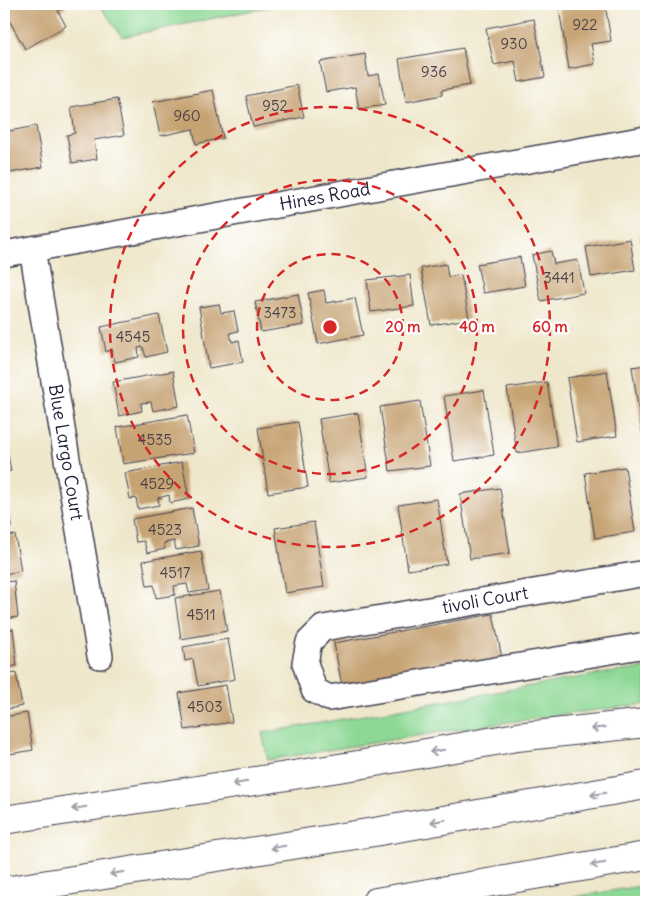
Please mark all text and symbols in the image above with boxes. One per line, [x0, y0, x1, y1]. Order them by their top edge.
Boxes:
house number: 922 [572, 15, 598, 34]
house number: 930 [500, 34, 528, 53]
house number: 936 [421, 62, 447, 81]
house number: 952 [262, 96, 288, 115]
house number: 960 [173, 106, 201, 125]
street label: Hines Road [278, 177, 372, 215]
house number: 3441 [543, 268, 575, 287]
house number: 3473 [264, 303, 296, 322]
text: 20 m [386, 317, 420, 336]
text: 40 m [459, 317, 495, 336]
text: 60 m [532, 317, 568, 336]
centre of rings [321, 318, 339, 336]
house number: 4545 [116, 327, 150, 346]
street label: Blue Largo Court [44, 382, 89, 522]
house number: 4535 [138, 430, 172, 449]
house number: 4529 [140, 474, 174, 493]
house number: 4523 [148, 520, 182, 539]
house number: 4517 [160, 563, 190, 582]
street label: tivoli Court [440, 581, 530, 618]
house number: 4511 [186, 605, 216, 624]
house number: 4503 [187, 697, 223, 716]
one-way arrow [590, 723, 606, 733]
one-way arrow [429, 747, 445, 757]
one-way arrow [232, 778, 248, 788]
one-way arrow [591, 789, 607, 799]
one-way arrow [71, 804, 87, 814]
one-way arrow [430, 817, 446, 827]
one-way arrow [270, 843, 286, 853]
one-way arrow [591, 859, 607, 869]
one-way arrow [110, 868, 126, 878]

